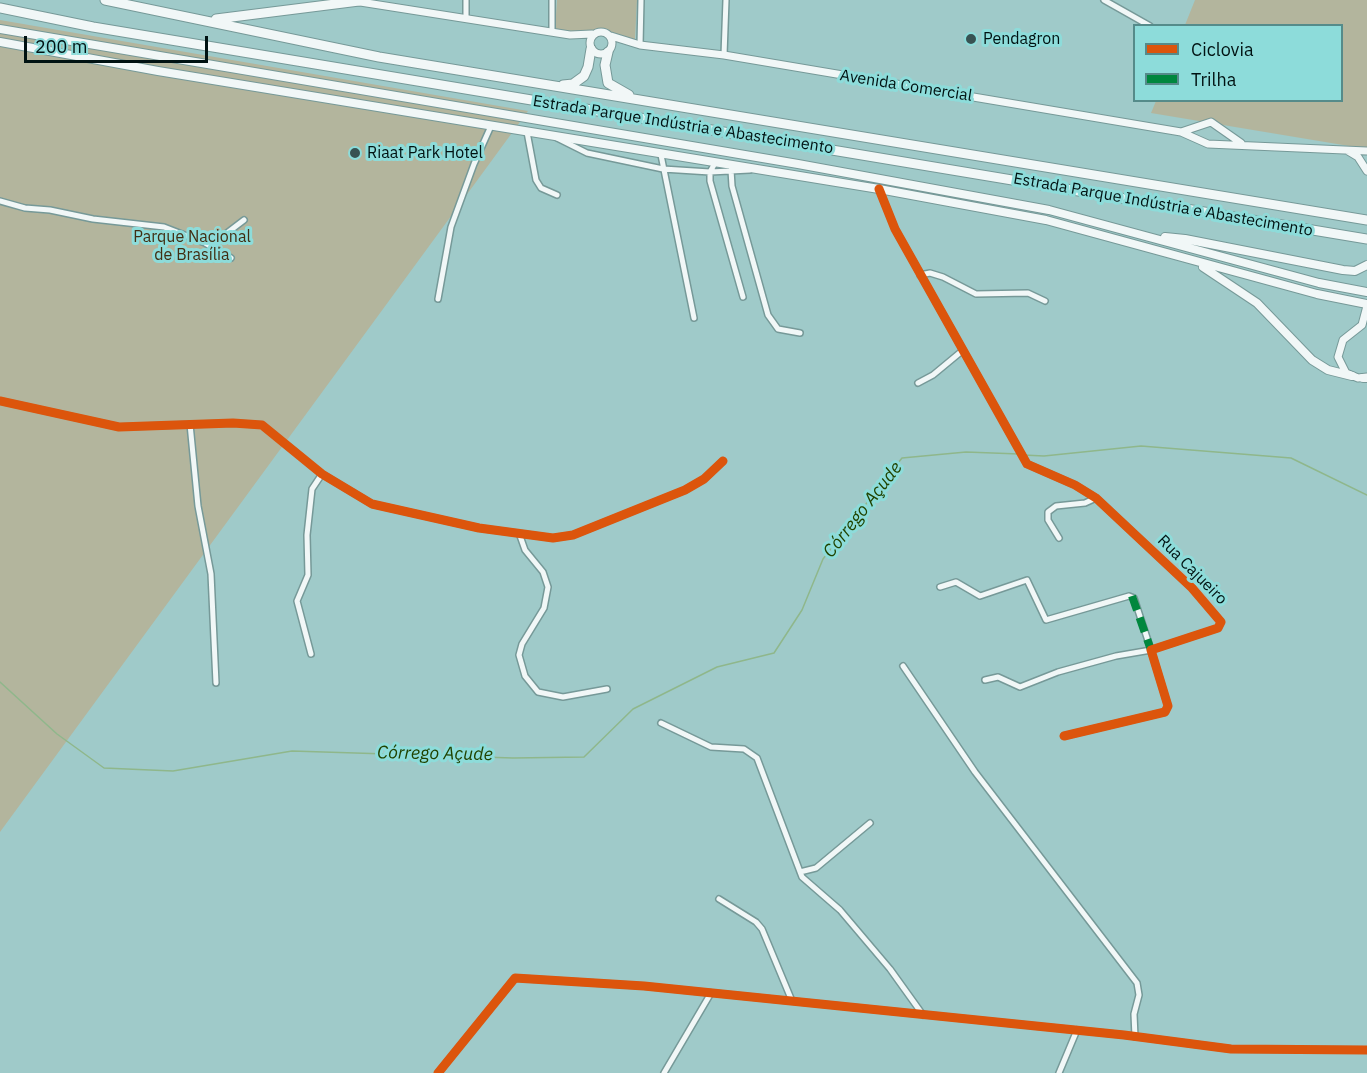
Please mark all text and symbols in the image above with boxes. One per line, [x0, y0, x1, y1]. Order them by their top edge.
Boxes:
scale bar [27, 24, 212, 62]
legend [1133, 24, 1343, 102]
place label: Pendagron [983, 29, 1060, 49]
marker: Pendagron [964, 32, 978, 46]
text: 200 m [35, 35, 87, 58]
text: Ciclovia [1191, 38, 1254, 61]
street label: Avenida Comercial [839, 66, 973, 106]
text: Trilha [1191, 68, 1236, 91]
street label: Estrada Parque Indústria e Abastecimento [531, 92, 835, 158]
place label: Riaat Park Hotel [367, 143, 483, 163]
marker: Riaat Park Hotel [348, 146, 362, 160]
street label: Estrada Parque Indústria e Abastecimento [1012, 169, 1314, 241]
park label: Parque Nacional de Brasília [133, 227, 251, 265]
water label: Córrego Açude [819, 458, 907, 562]
street label: Rua Cajueiro [1153, 531, 1231, 609]
water label: Córrego Açude [377, 742, 493, 766]

